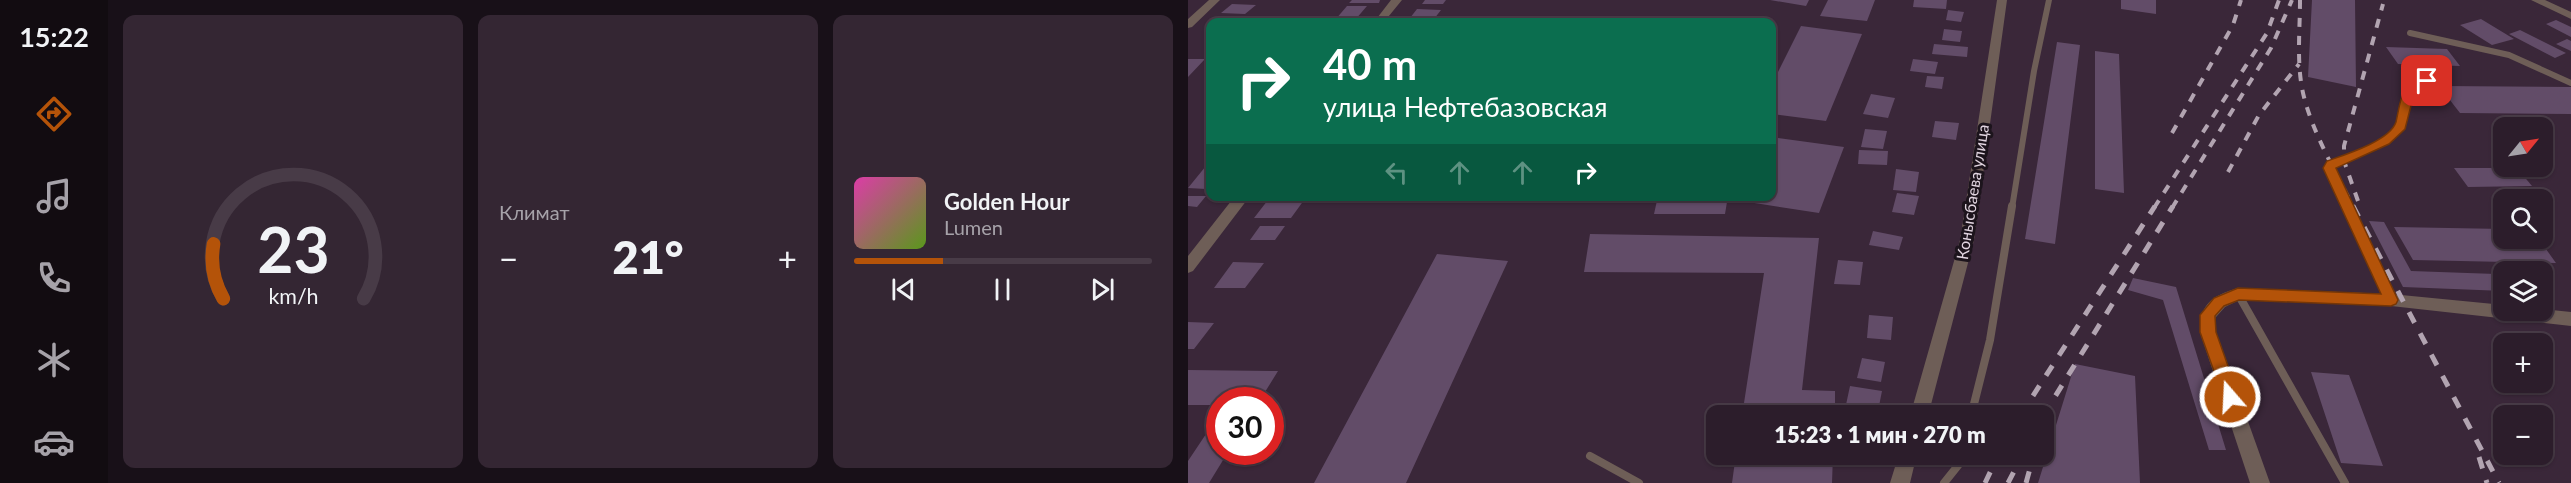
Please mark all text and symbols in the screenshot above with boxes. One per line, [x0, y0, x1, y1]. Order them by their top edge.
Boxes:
text: 15:22 [19, 20, 89, 53]
text: 40 m [1323, 39, 1417, 89]
icon: right [1224, 42, 1302, 120]
pin [2401, 55, 2452, 106]
icon: arrive [2410, 64, 2443, 97]
text: улица Нефтебазовская [1323, 90, 1608, 123]
icon: directions [33, 93, 75, 135]
north arrow [2493, 117, 2553, 177]
map controls [2493, 117, 2553, 465]
street label: Конысбаева улица [1952, 123, 1992, 261]
icon: left [1380, 156, 1413, 189]
icon: ahead [1443, 156, 1476, 189]
icon: ahead [1506, 156, 1539, 189]
icon: right [1569, 156, 1602, 189]
icon: music [33, 175, 75, 217]
text: Golden Hour [944, 188, 1070, 215]
button: search [2493, 189, 2553, 249]
text: Климат [499, 200, 570, 224]
text: 23 [257, 211, 329, 286]
text: Lumen [944, 215, 1003, 239]
text: 21° [613, 230, 683, 284]
text: − [499, 238, 518, 278]
text: + [778, 238, 797, 278]
icon: phone [33, 257, 75, 299]
button: layers [2493, 261, 2553, 321]
icon: previous [887, 273, 920, 306]
icon: pause [986, 273, 1019, 306]
icon: next [1086, 273, 1119, 306]
text: km/h [268, 283, 318, 309]
button: + [2493, 333, 2553, 393]
icon: climate [33, 339, 75, 381]
position arrow [2198, 365, 2262, 429]
speed limit sign: 30 [1206, 387, 1284, 465]
button: − [2493, 405, 2553, 465]
icon: car [33, 421, 75, 463]
text: 15:23 · 1 мин · 270 m [1774, 421, 1986, 448]

